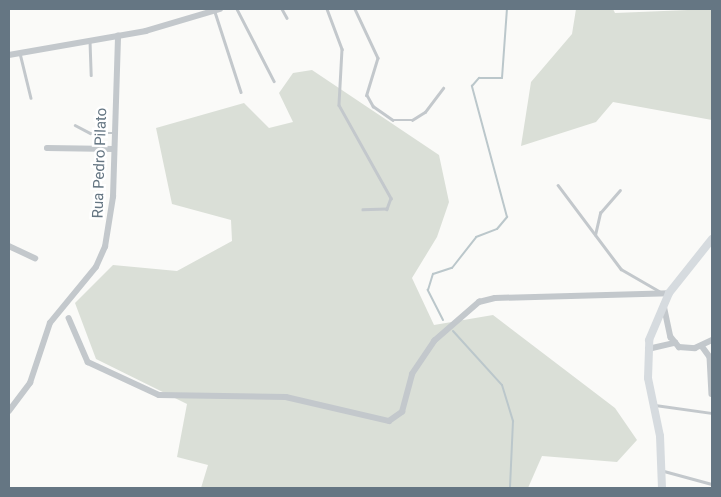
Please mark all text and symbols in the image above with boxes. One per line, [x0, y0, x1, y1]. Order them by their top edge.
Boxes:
street label: Rua Pedro Pilato [89, 107, 111, 219]

